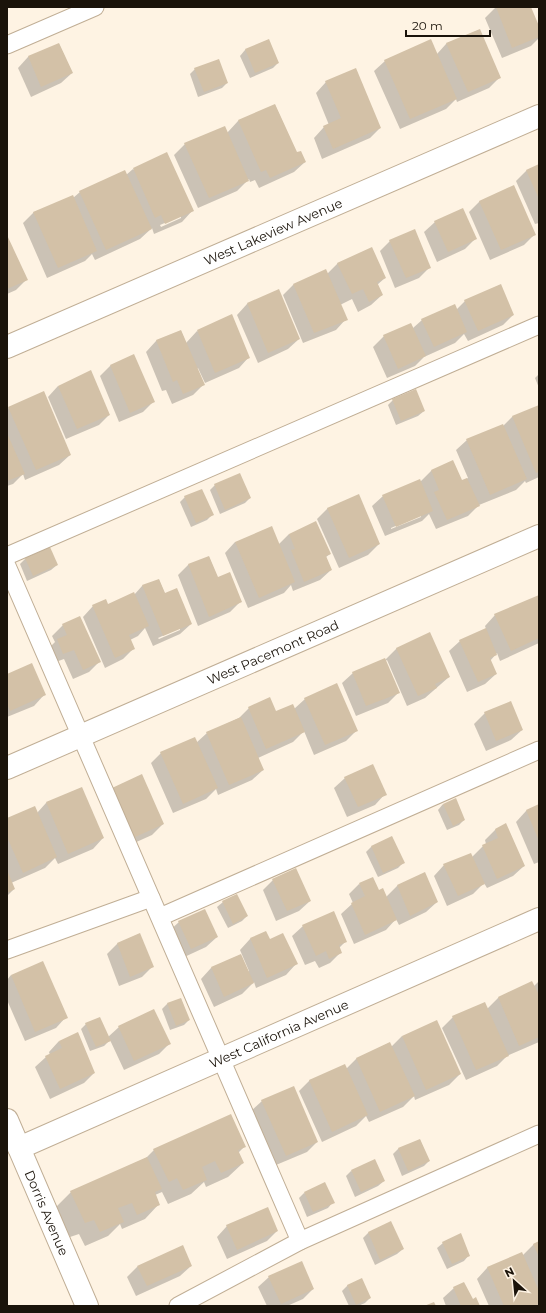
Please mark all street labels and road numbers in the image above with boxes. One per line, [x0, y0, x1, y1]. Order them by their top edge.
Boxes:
street label: West Lakeview Avenue [201, 194, 345, 269]
street label: West Pacemont Road [205, 616, 341, 688]
street label: West California Avenue [207, 996, 351, 1071]
street label: Dorris Avenue [21, 1168, 72, 1258]

